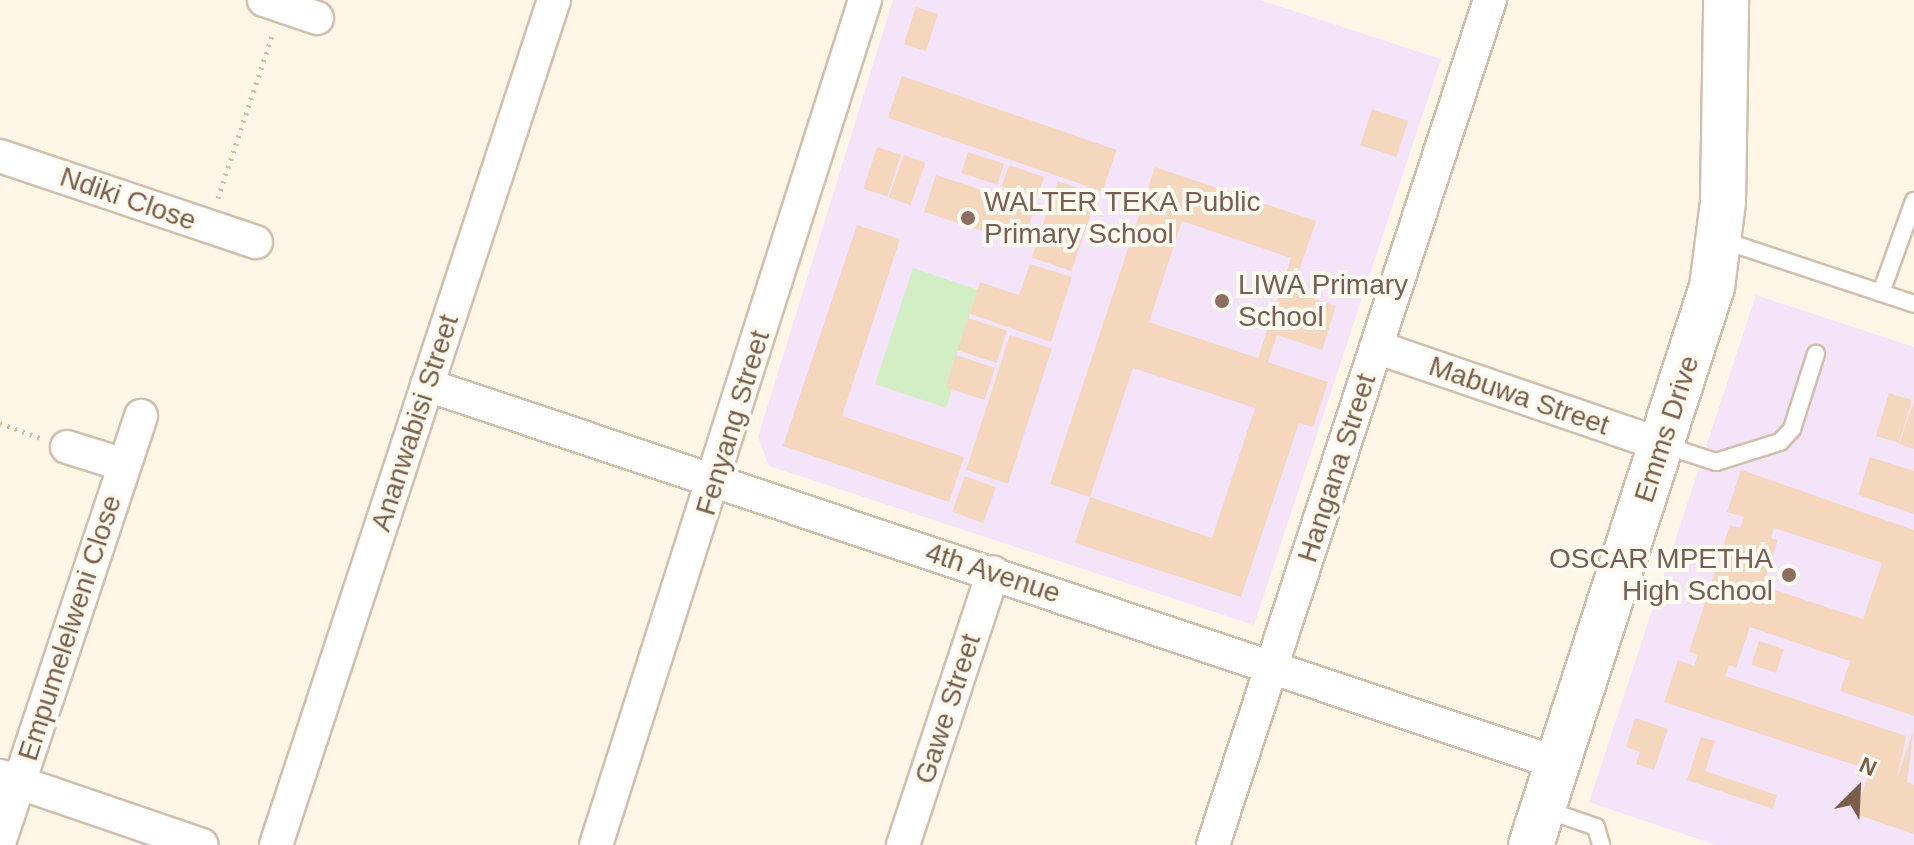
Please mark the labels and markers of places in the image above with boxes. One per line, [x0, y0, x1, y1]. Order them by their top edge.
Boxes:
place label: WALTER TEKA Public Primary School [984, 185, 1263, 251]
marker: WALTER TEKA Public Primary School [959, 209, 977, 227]
place label: LIWA Primary School [1238, 268, 1410, 334]
marker: LIWA Primary School [1213, 292, 1231, 310]
place label: OSCAR MPETHA High School [1549, 542, 1773, 608]
marker: OSCAR MPETHA High School [1780, 566, 1798, 584]

